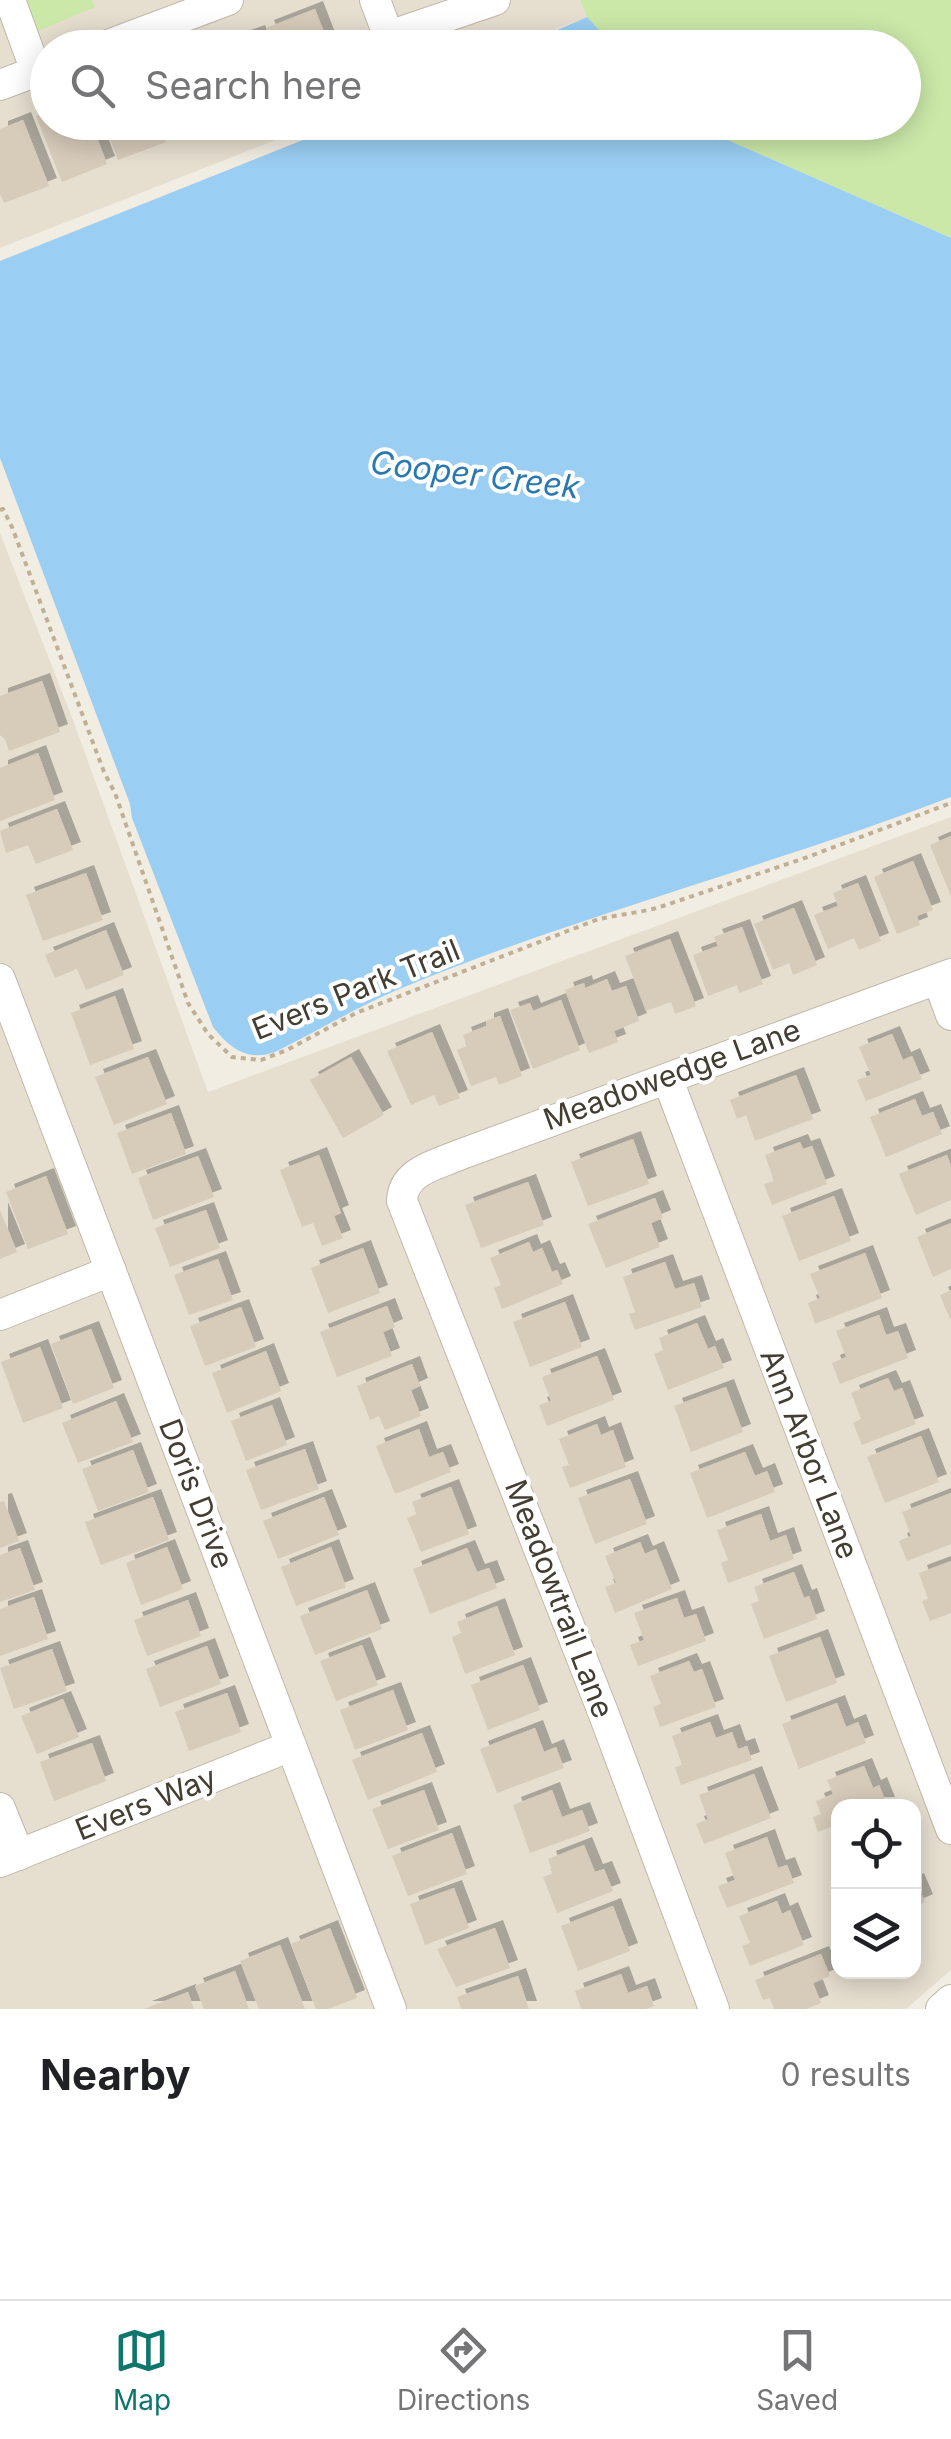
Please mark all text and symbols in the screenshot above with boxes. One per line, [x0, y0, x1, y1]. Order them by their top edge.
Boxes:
search box [30, 30, 921, 140]
icon: search [65, 58, 120, 113]
text: Search here [145, 62, 362, 108]
water label: Cooper Creek [368, 442, 583, 507]
street label: Evers Park Trail [247, 931, 465, 1047]
street label: Meadowedge Lane [538, 1011, 805, 1137]
street label: Ann Arbor Lane [753, 1343, 867, 1564]
street label: Doris Drive [152, 1414, 242, 1574]
street label: Meadowtrail Lane [498, 1475, 622, 1723]
street label: Evers Way [70, 1758, 221, 1848]
map controls [831, 1799, 921, 1979]
button: locate [831, 1799, 921, 1889]
button: layers [831, 1889, 921, 1979]
text: Nearby [40, 2049, 191, 2100]
text: 0 results [781, 2055, 911, 2094]
tab: Map [113, 2323, 171, 2417]
tab: Directions [397, 2323, 530, 2417]
tab: Saved [756, 2323, 838, 2417]

